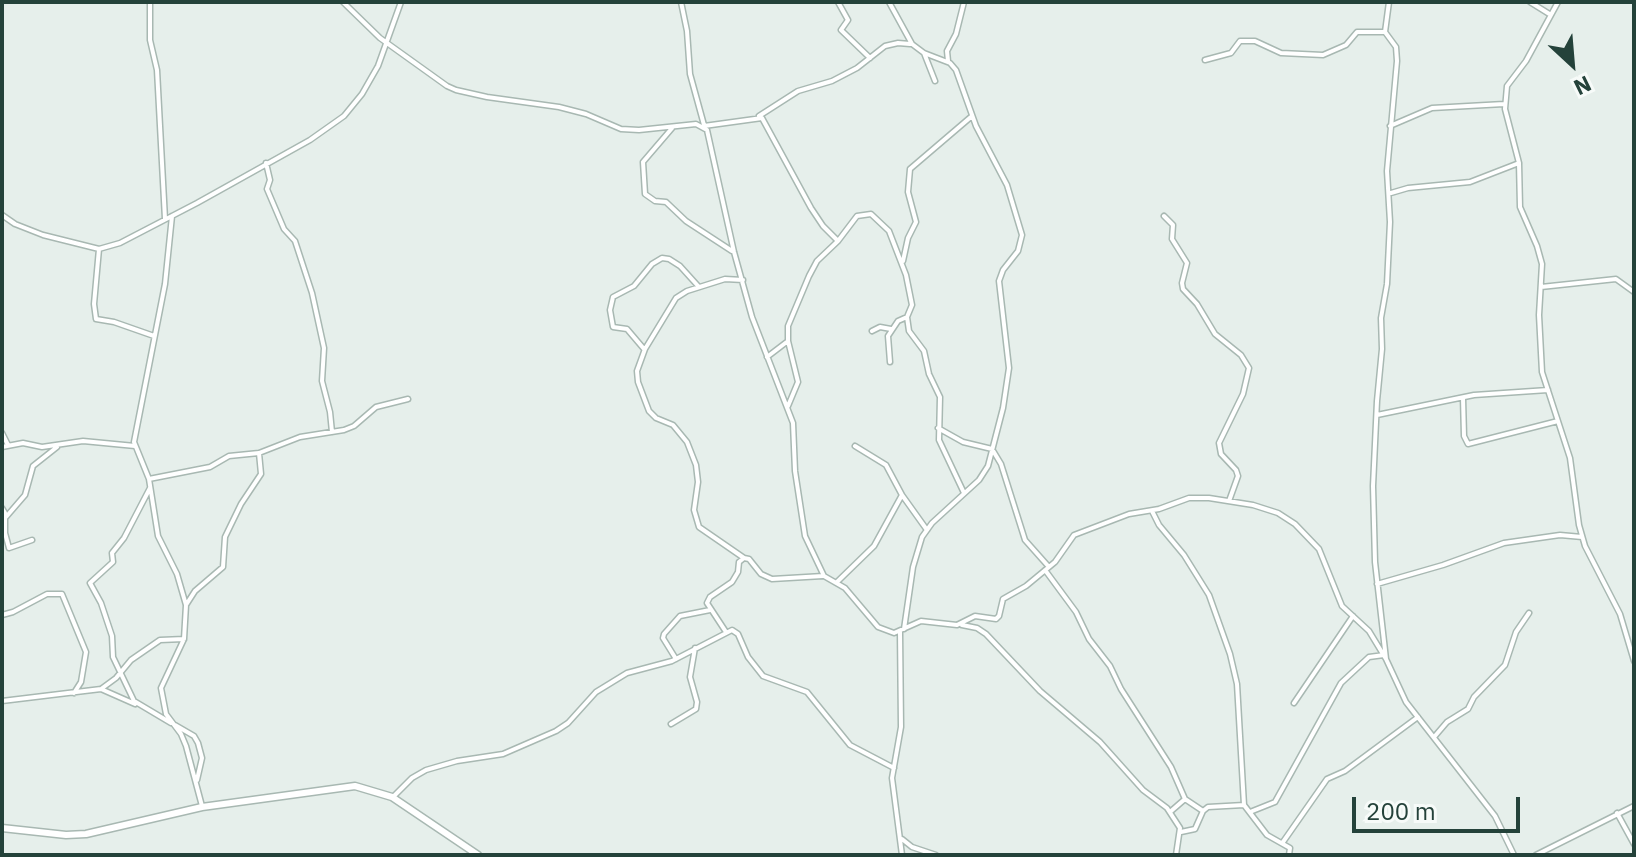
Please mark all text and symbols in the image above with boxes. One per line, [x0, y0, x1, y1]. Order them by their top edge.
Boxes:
north arrow [1532, 24, 1612, 104]
text: N [1569, 69, 1596, 103]
scale bar [1356, 781, 1524, 831]
text: 200 m [1366, 795, 1436, 827]

